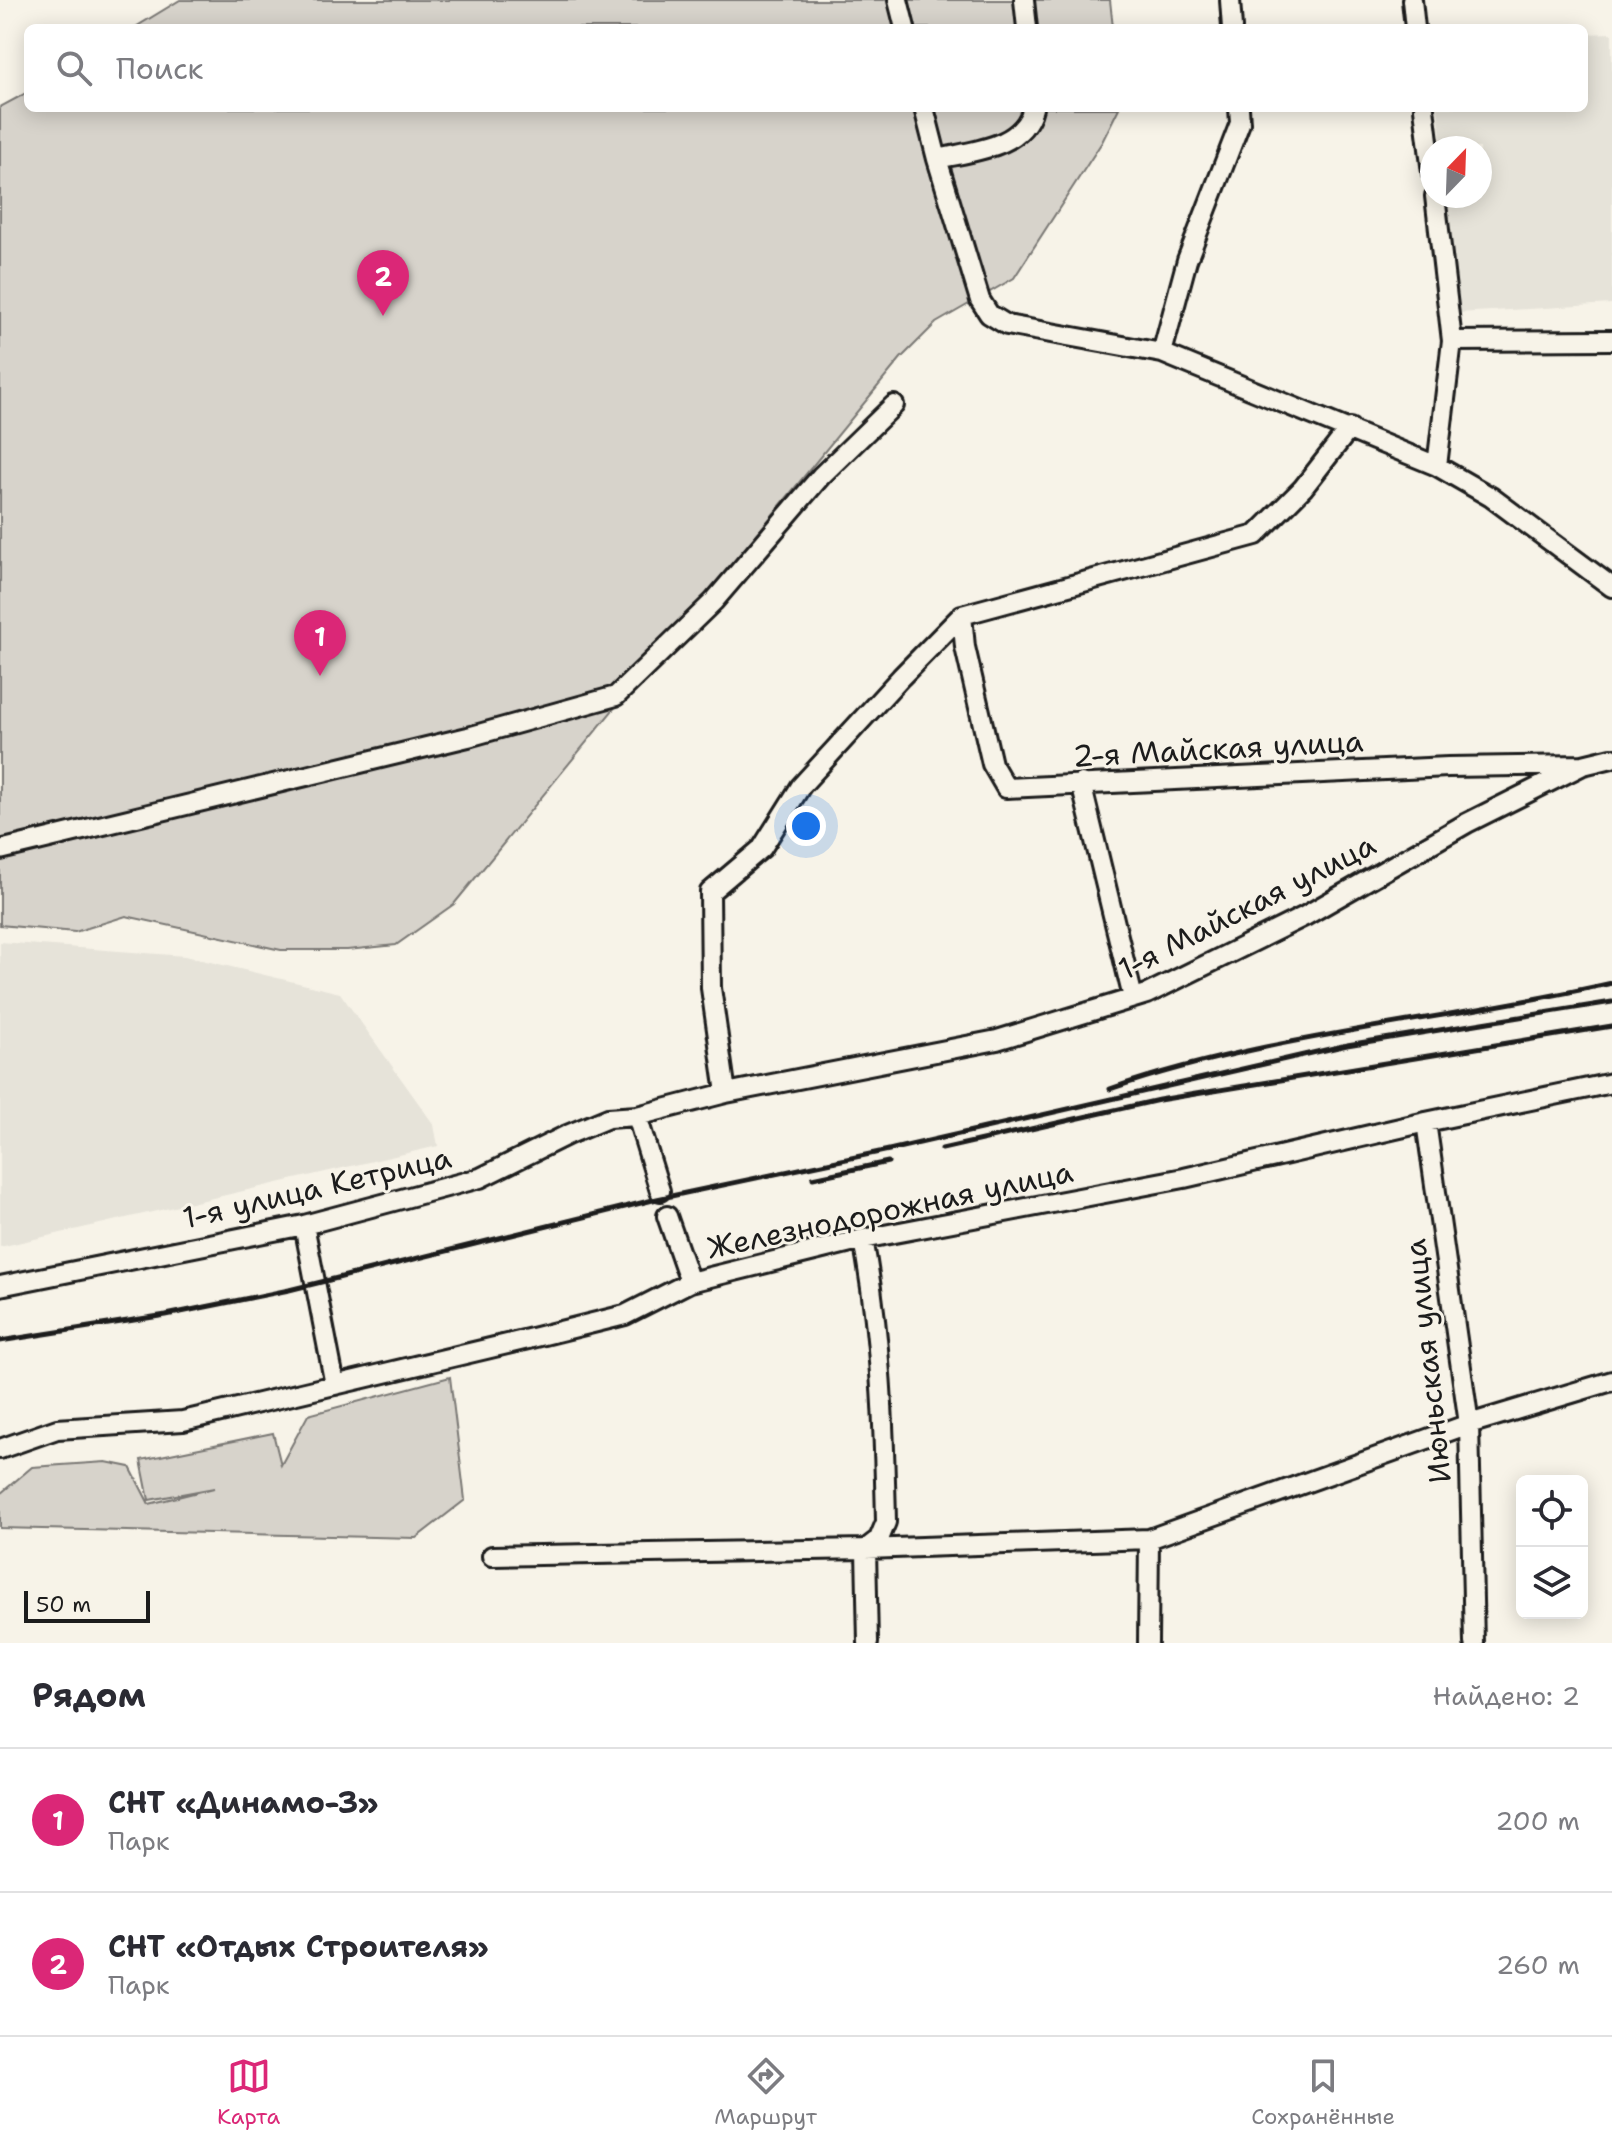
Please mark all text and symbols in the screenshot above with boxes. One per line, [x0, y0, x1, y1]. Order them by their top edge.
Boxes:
search box [24, 24, 1588, 112]
icon: search [52, 46, 96, 90]
text: Поиск [116, 48, 204, 89]
north arrow [1420, 136, 1492, 208]
pin: 2 [357, 250, 409, 316]
pin: 1 [294, 610, 346, 676]
street label: 2-я Майская улица [1072, 720, 1365, 777]
your location [786, 806, 826, 846]
street label: 1-я Майская улица [1111, 824, 1383, 989]
street label: 1-я улица Кетрица [179, 1137, 456, 1238]
street label: Железнодорожная улица [703, 1151, 1077, 1268]
street label: Июньская улица [1394, 1237, 1461, 1485]
map controls [1516, 1475, 1588, 1619]
button: locate [1516, 1475, 1588, 1547]
button: layers [1516, 1547, 1588, 1619]
scale bar [24, 1587, 150, 1623]
text: 50 m [36, 1590, 91, 1619]
text: Рядом [32, 1672, 146, 1718]
text: Найдено: 2 [1433, 1678, 1580, 1713]
text: СНТ «Динамо-3» [108, 1782, 378, 1823]
text: 1 [52, 1803, 64, 1838]
text: 200 m [1495, 1803, 1580, 1838]
text: Парк [108, 1823, 170, 1858]
text: СНТ «Отдых Строителя» [108, 1926, 489, 1967]
text: 2 [49, 1947, 67, 1982]
text: 260 m [1496, 1947, 1580, 1982]
text: Парк [108, 1967, 170, 2002]
tab: Карта [217, 2054, 280, 2131]
tab: Маршрут [714, 2054, 817, 2131]
tab: Сохранённые [1251, 2054, 1395, 2131]

